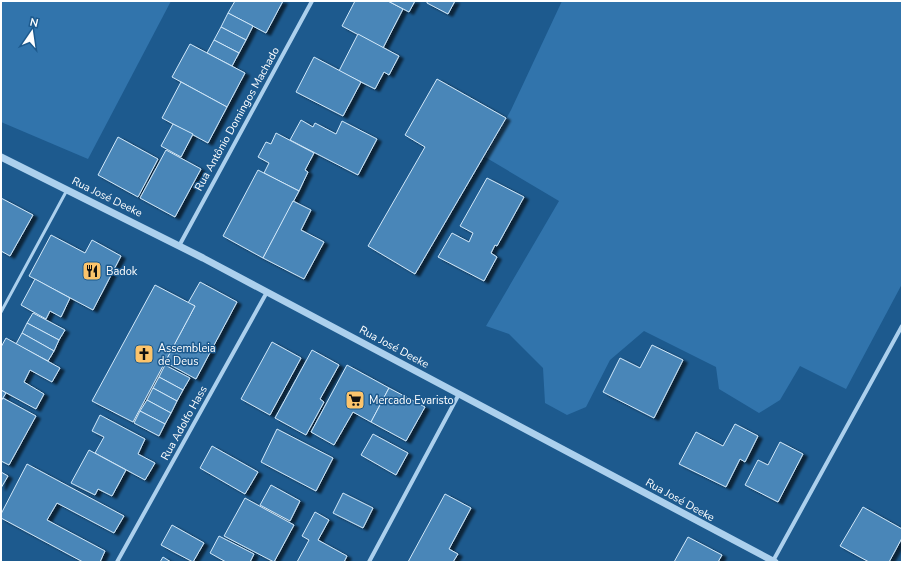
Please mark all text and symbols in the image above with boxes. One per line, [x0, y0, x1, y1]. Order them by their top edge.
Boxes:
north arrow [12, 12, 52, 52]
text: N [28, 15, 40, 31]
street label: Rua Antônio Domingos Machado [191, 44, 283, 194]
street label: Rua José Deeke [69, 173, 145, 221]
restaurant icon: Badok [81, 260, 103, 282]
place label: Badok [106, 264, 138, 279]
street label: Rua José Deeke [357, 322, 432, 372]
place label: Assembleia de Deus [158, 341, 216, 369]
church icon: Assembleia de Deus [133, 343, 155, 365]
street label: Rua Adolfo Hass [157, 383, 211, 463]
supermarket icon: Mercado Evaristo [344, 389, 366, 411]
place label: Mercado Evaristo [369, 393, 454, 408]
street label: Rua José Deeke [643, 475, 717, 525]

